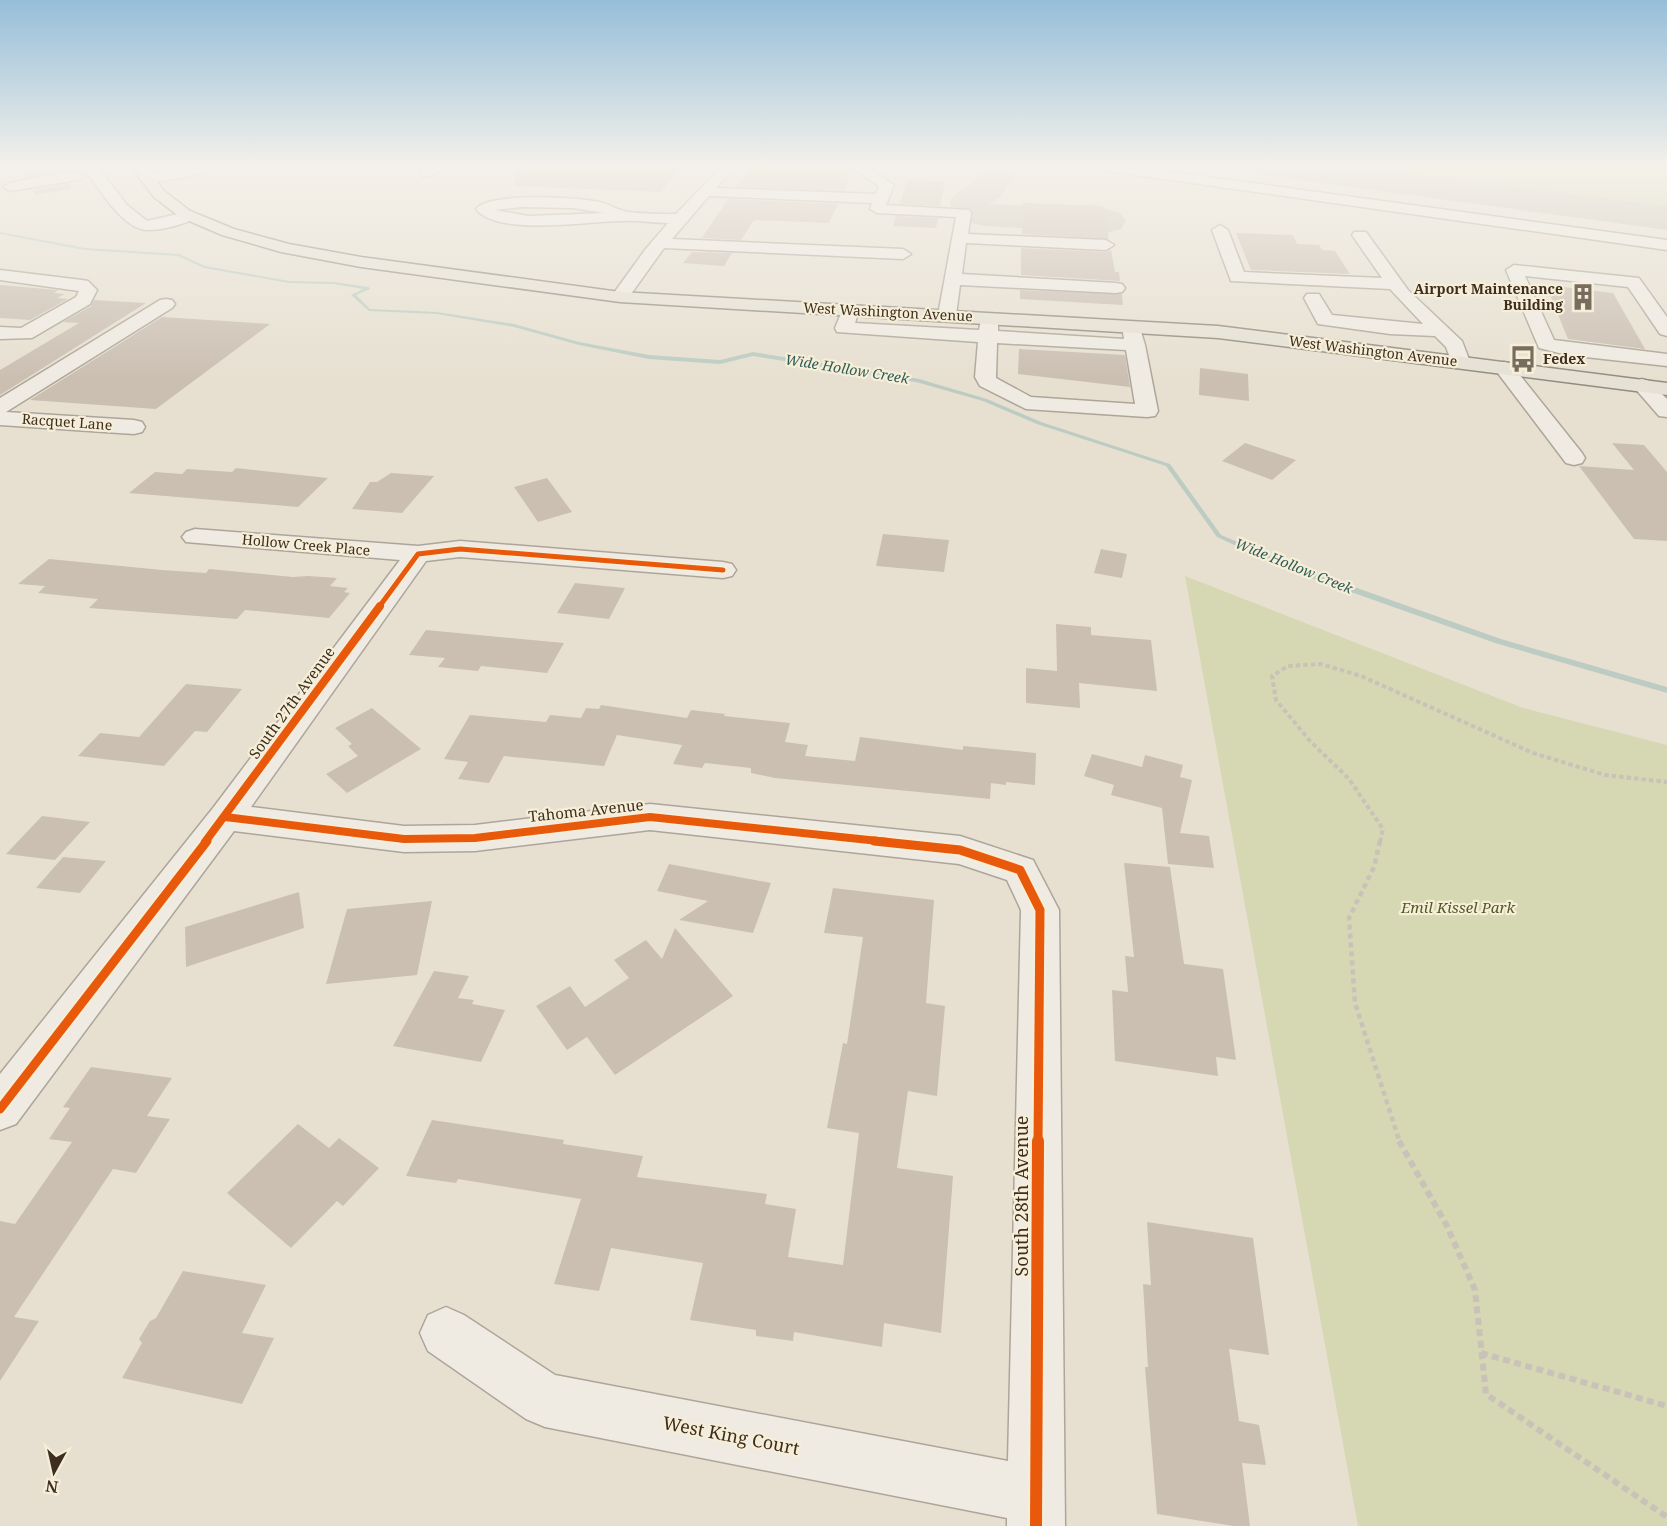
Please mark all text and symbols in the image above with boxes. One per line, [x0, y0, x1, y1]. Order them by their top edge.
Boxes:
place label: Airport Maintenance Building [1414, 279, 1563, 314]
building icon: Airport Maintenance Building [1568, 282, 1598, 312]
street label: West Washington Avenue [803, 298, 973, 325]
street label: West Washington Avenue [1288, 331, 1458, 370]
bus stop icon: Fedex [1508, 344, 1538, 374]
water label: Wide Hollow Creek [784, 349, 911, 388]
place label: Fedex [1543, 349, 1585, 368]
street label: Racquet Lane [21, 409, 113, 434]
street label: Hollow Creek Place [241, 529, 371, 560]
water label: Wide Hollow Creek [1233, 533, 1357, 598]
street label: South 27th Avenue [244, 642, 339, 763]
street label: Tahoma Avenue [527, 794, 644, 826]
park label: Emil Kissel Park [1400, 897, 1516, 917]
street label: South 28th Avenue [1009, 1116, 1033, 1276]
street label: West King Court [661, 1410, 801, 1460]
north arrow [24, 1442, 84, 1502]
text: N [44, 1475, 60, 1499]

